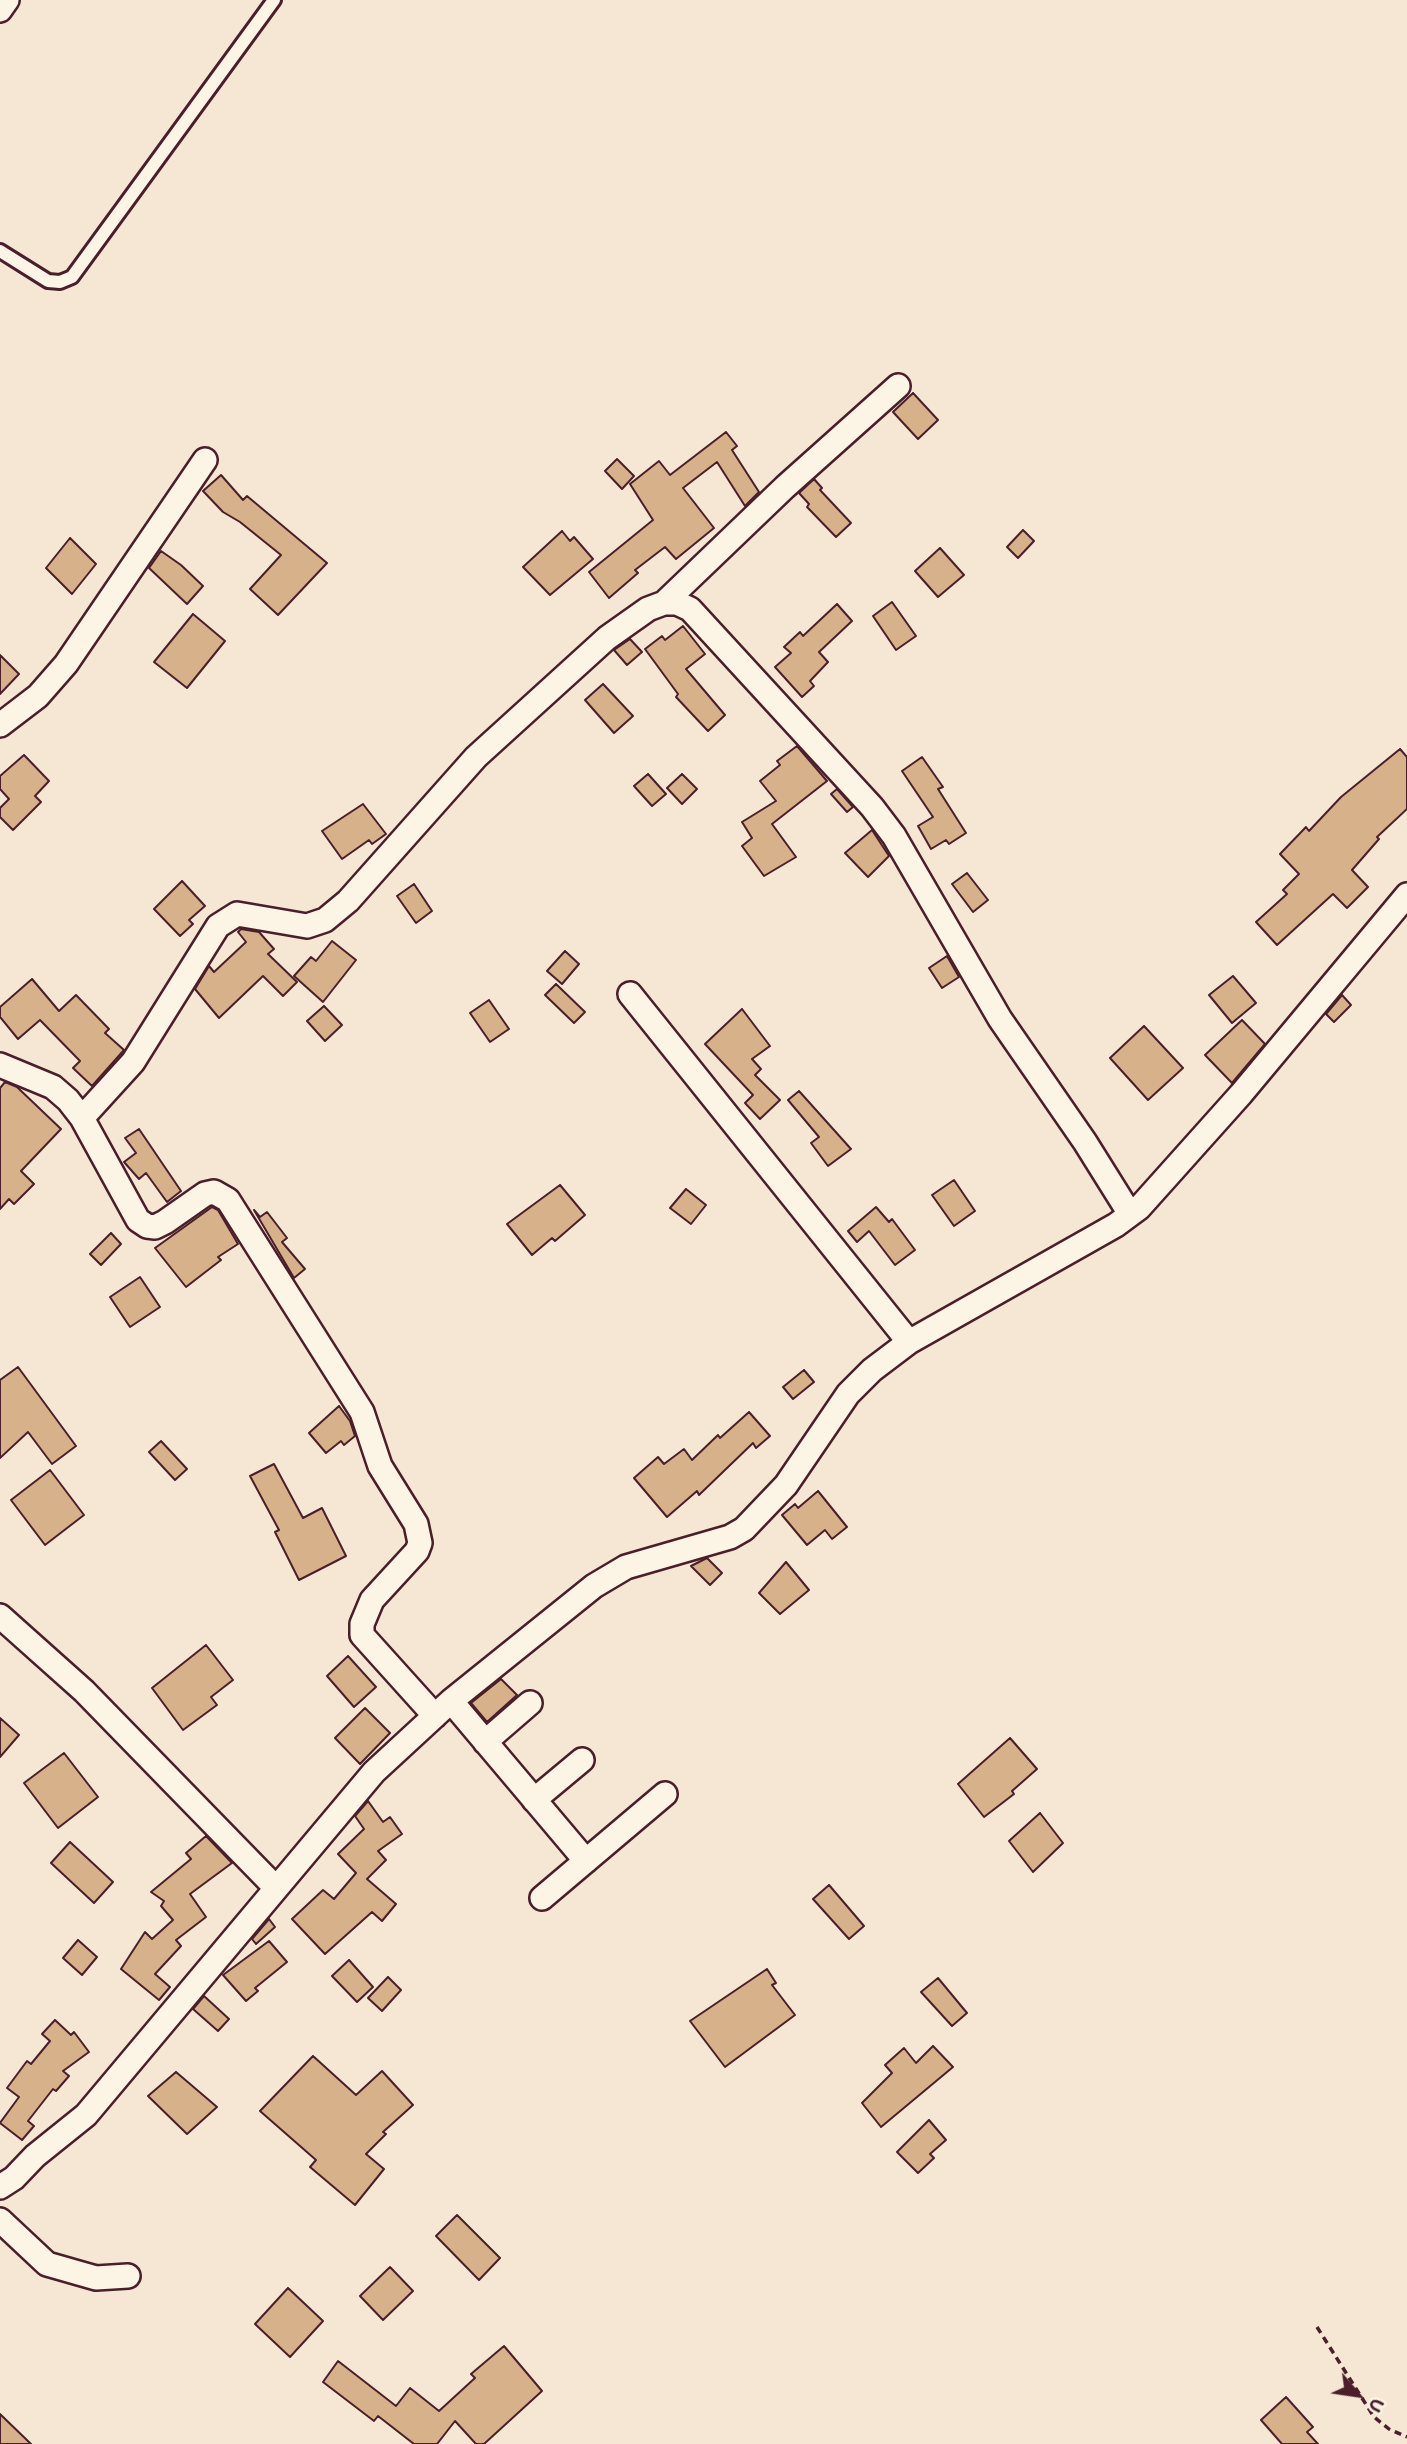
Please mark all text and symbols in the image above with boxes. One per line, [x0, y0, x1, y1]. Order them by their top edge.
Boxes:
north arrow [1323, 2360, 1393, 2430]
text: U [1364, 2394, 1390, 2417]

